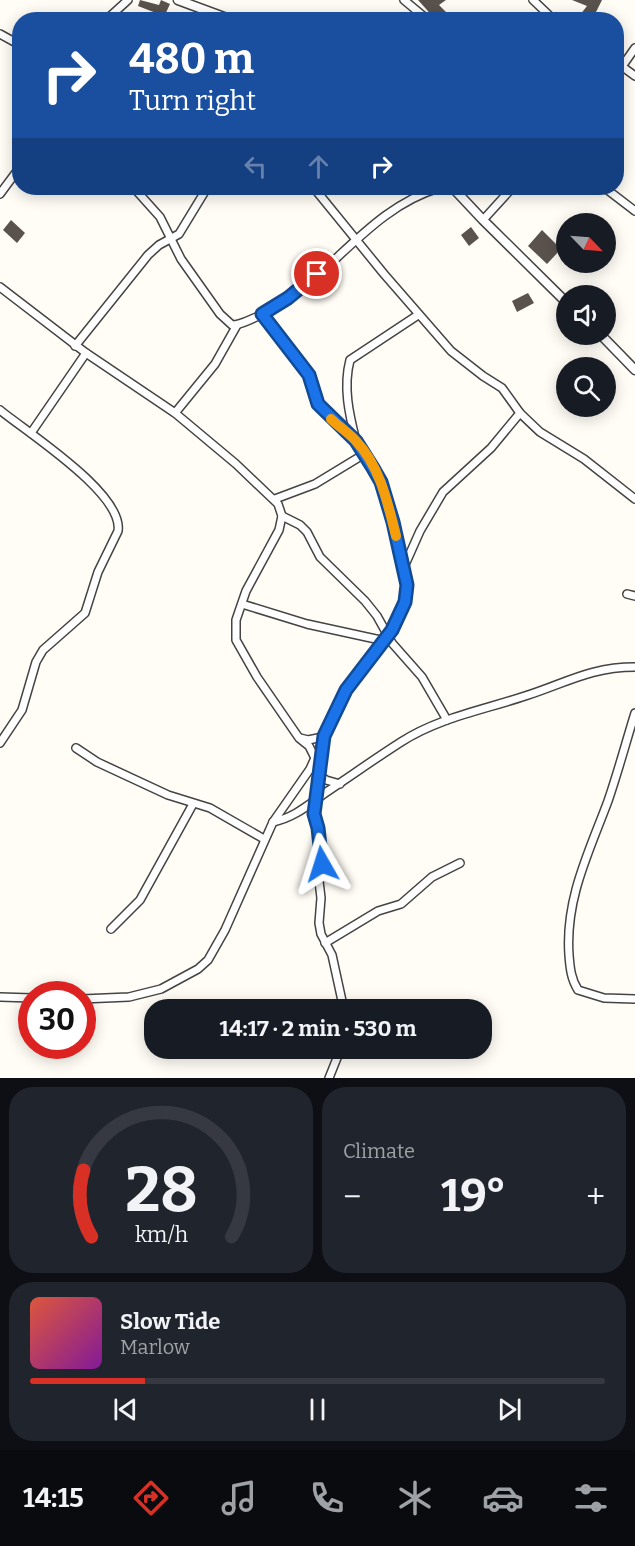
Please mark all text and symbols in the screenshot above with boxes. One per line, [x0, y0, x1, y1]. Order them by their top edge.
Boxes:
text: 480 m [129, 34, 254, 84]
icon: right [30, 36, 108, 114]
text: Turn right [129, 85, 256, 117]
icon: left [239, 150, 272, 183]
icon: ahead [302, 150, 335, 183]
icon: right [365, 150, 398, 183]
north arrow [556, 213, 616, 273]
map controls [556, 213, 616, 417]
pin [291, 248, 342, 299]
icon: arrive [300, 257, 333, 290]
button: sound [556, 285, 616, 345]
button: search [556, 357, 616, 417]
position arrow [290, 832, 354, 896]
speed limit sign: 30 [18, 981, 96, 1059]
text: 14:17 · 2 min · 530 m [220, 1015, 416, 1042]
text: Climate [343, 1139, 415, 1163]
text: 28 [125, 1153, 197, 1228]
text: 19° [441, 1169, 506, 1223]
text: − [343, 1177, 361, 1217]
text: + [586, 1177, 605, 1217]
text: km/h [134, 1222, 188, 1248]
text: Slow Tide [120, 1308, 220, 1335]
text: Marlow [120, 1335, 190, 1359]
icon: previous [109, 1393, 142, 1426]
icon: pause [301, 1393, 334, 1426]
icon: next [493, 1393, 526, 1426]
icon: directions [130, 1477, 172, 1519]
icon: music [218, 1477, 260, 1519]
icon: phone [306, 1477, 348, 1519]
icon: climate [394, 1477, 436, 1519]
icon: car [482, 1477, 524, 1519]
icon: filters [570, 1477, 612, 1519]
text: 14:15 [23, 1482, 84, 1514]

